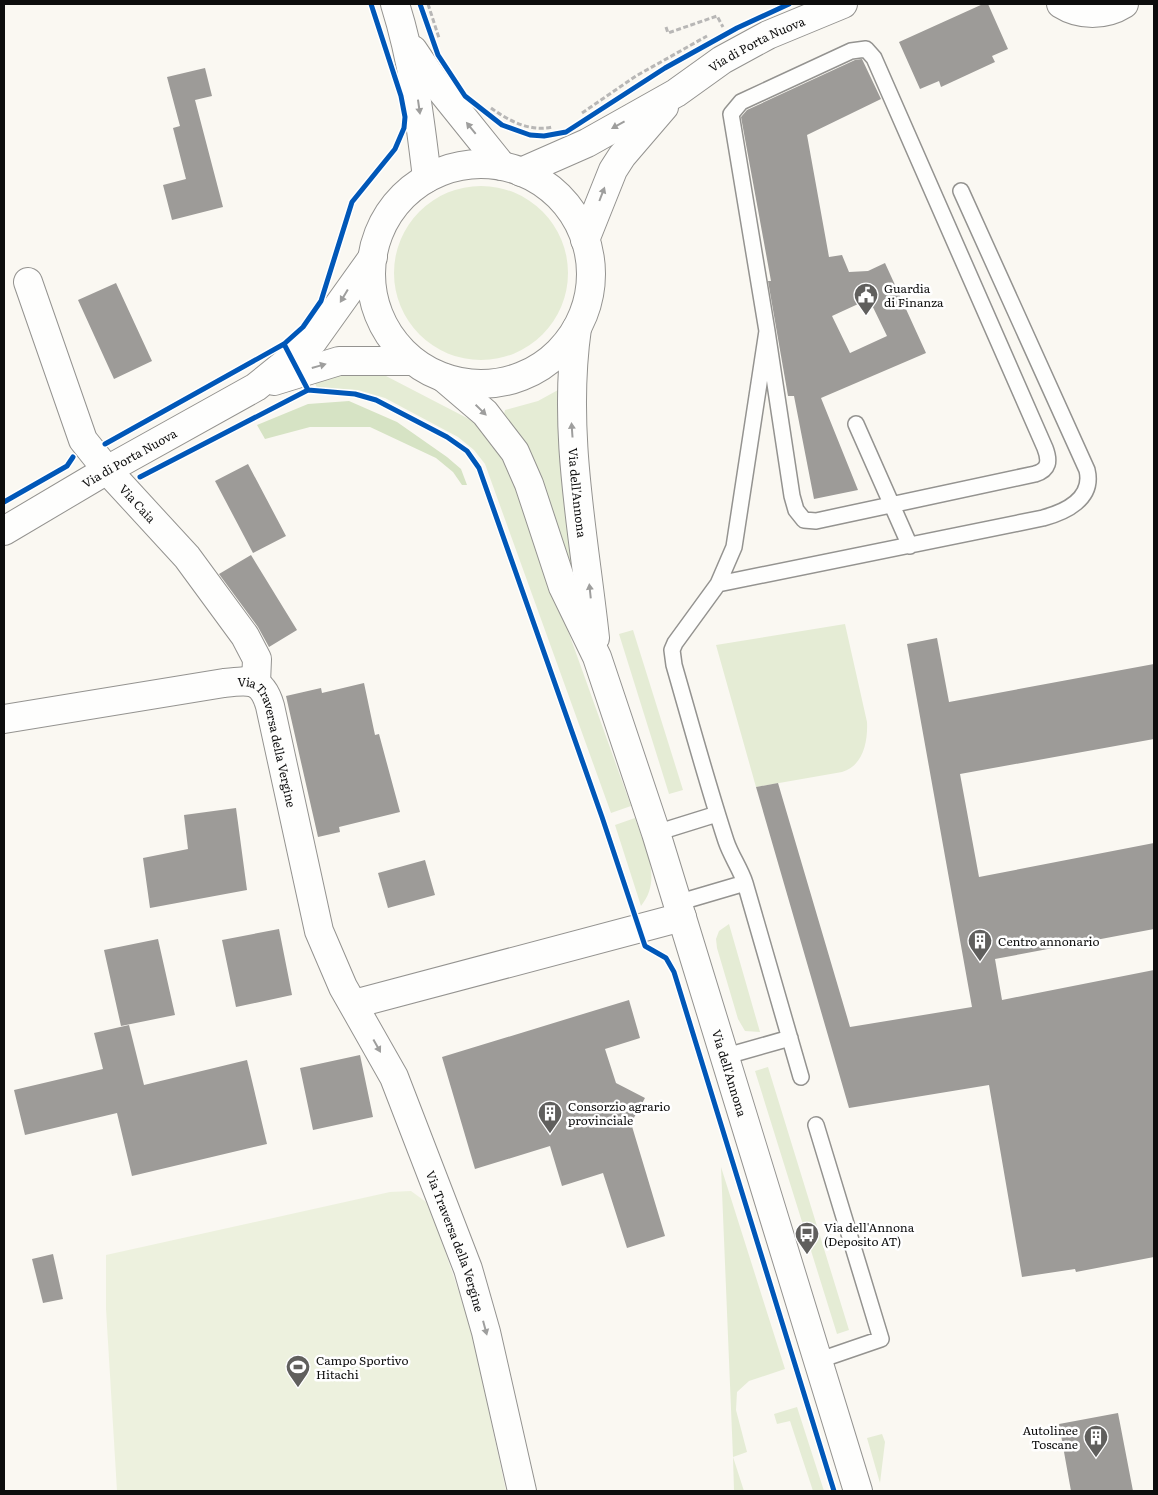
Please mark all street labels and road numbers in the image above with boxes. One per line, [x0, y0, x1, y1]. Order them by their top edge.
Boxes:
street label: Via di Porta Nuova [705, 12, 808, 76]
street label: Via di Porta Nuova [78, 424, 180, 492]
street label: Via dell'Annona [564, 447, 591, 539]
street label: Via Caia [115, 480, 160, 527]
street label: Via Traversa della Vergine [237, 672, 301, 809]
street label: Via dell'Annona [708, 1027, 752, 1119]
street label: Via Traversa della Vergine [422, 1168, 489, 1314]

